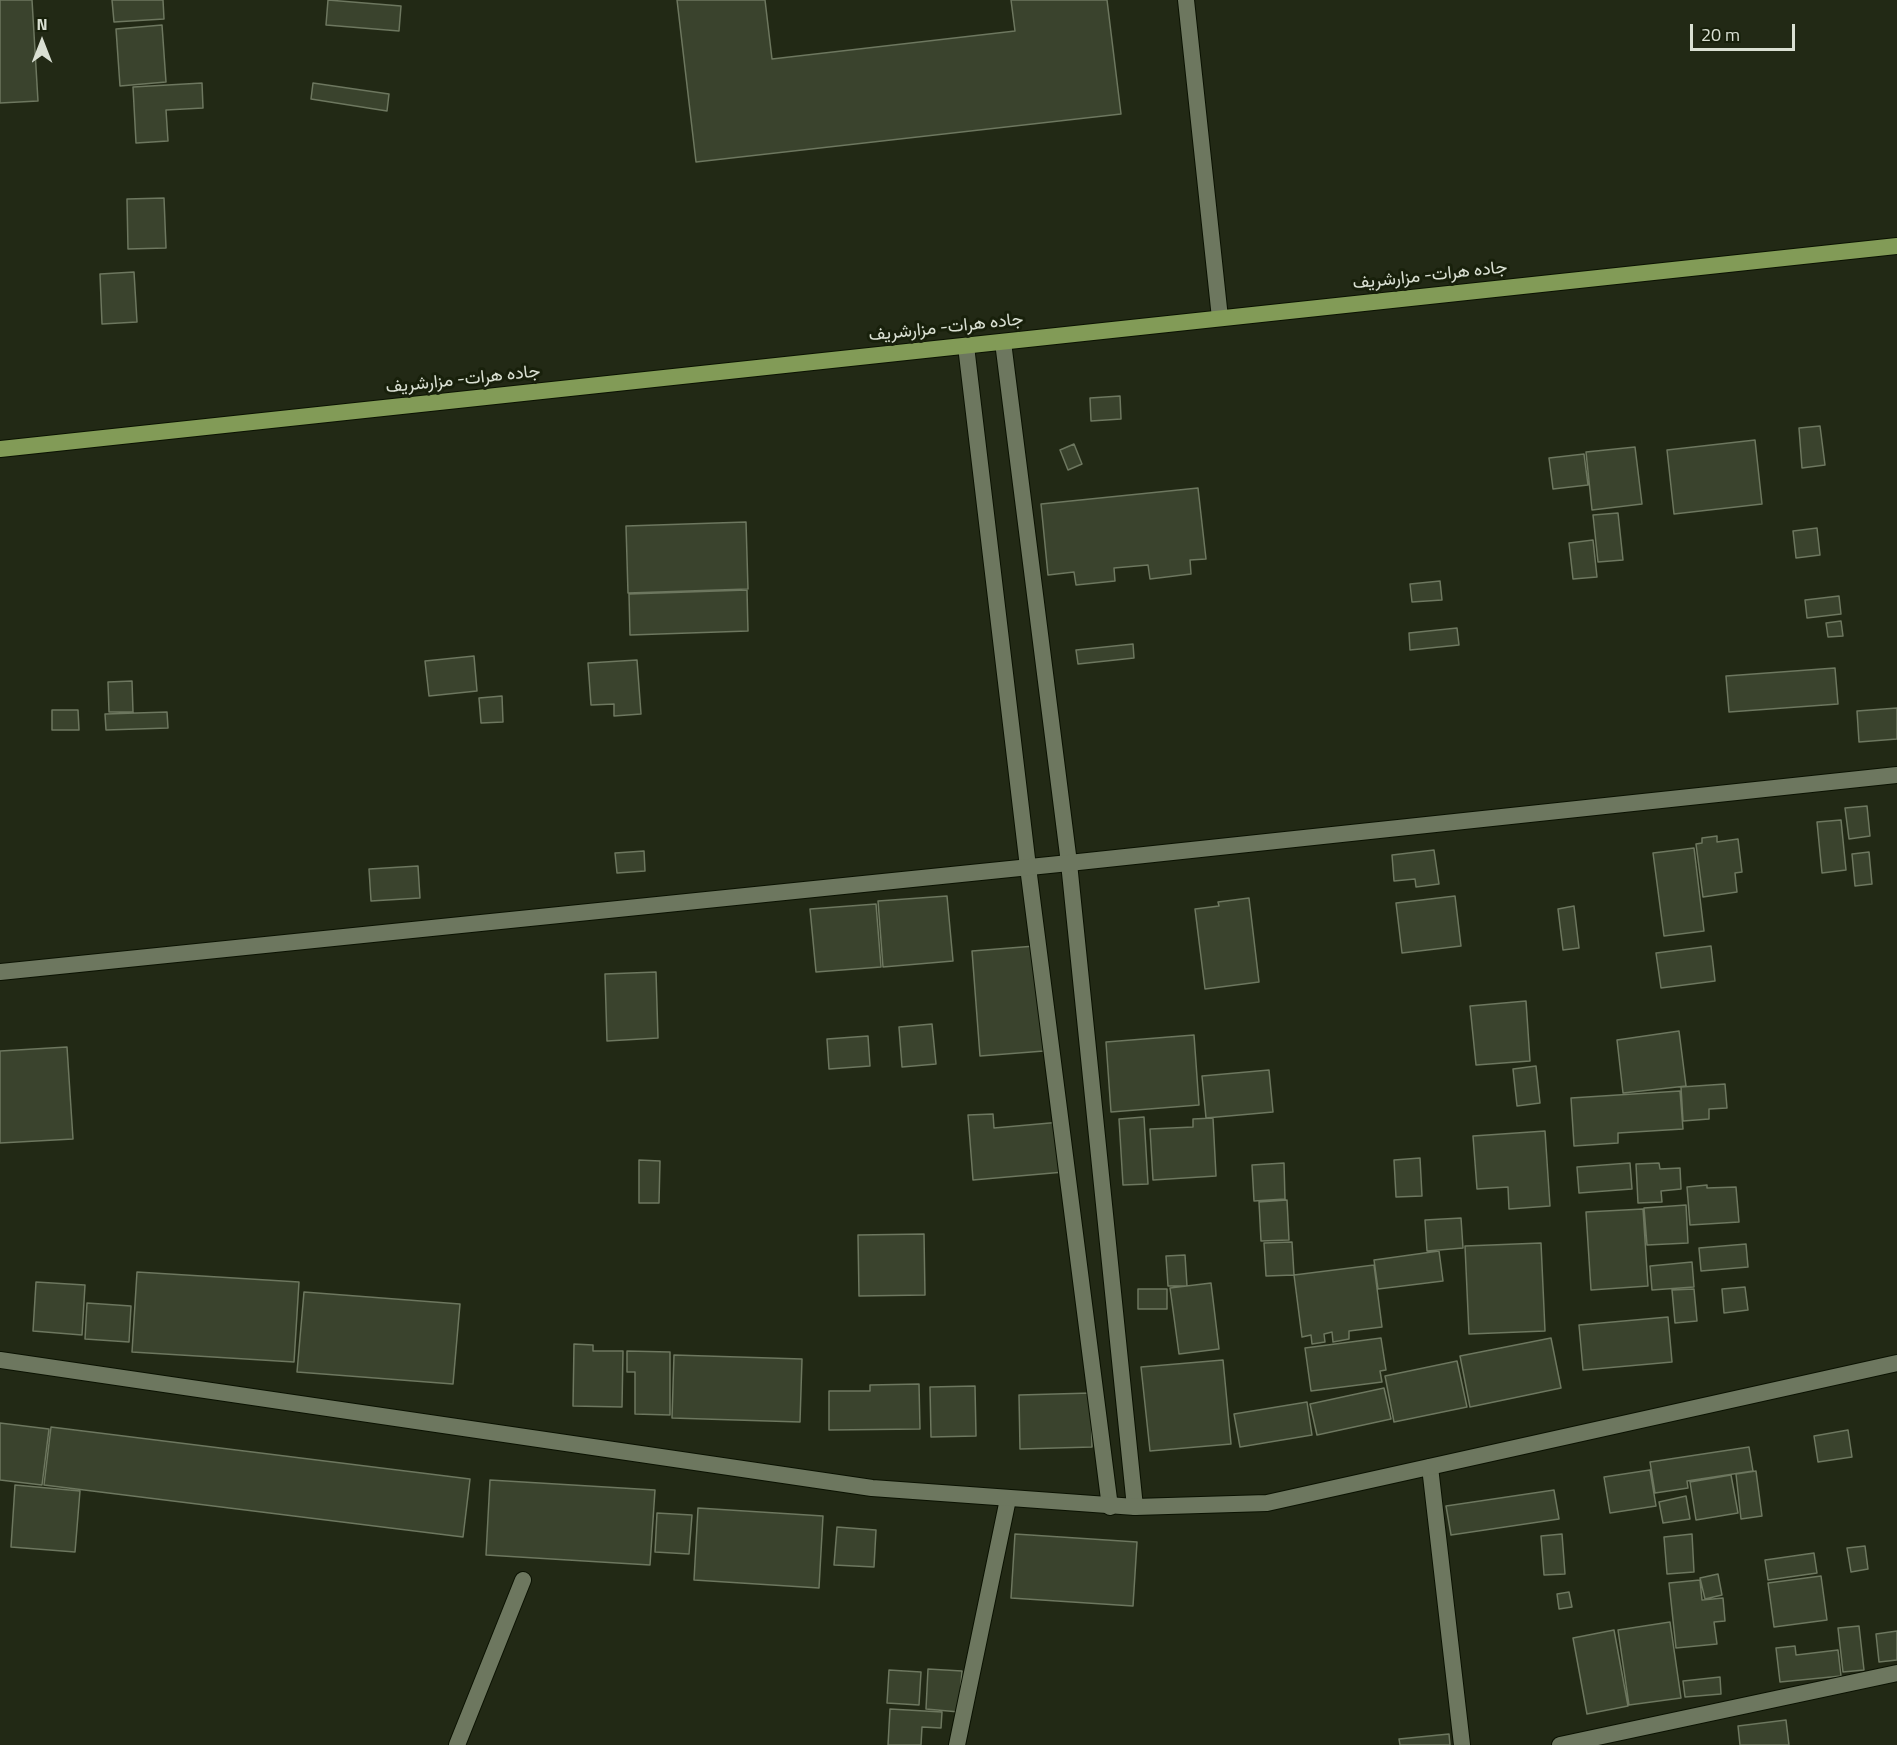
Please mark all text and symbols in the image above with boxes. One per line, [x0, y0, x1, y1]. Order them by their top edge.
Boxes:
north arrow [12, 12, 72, 72]
text: N [36, 12, 48, 36]
scale bar [1693, 12, 1798, 50]
text: 20 m [1701, 21, 1740, 48]
street label: جاده هرات- مزارشریف [1352, 257, 1508, 295]
street label: جاده هرات- مزارشریف [868, 309, 1024, 347]
street label: جاده هرات- مزارشریف [385, 361, 541, 399]

